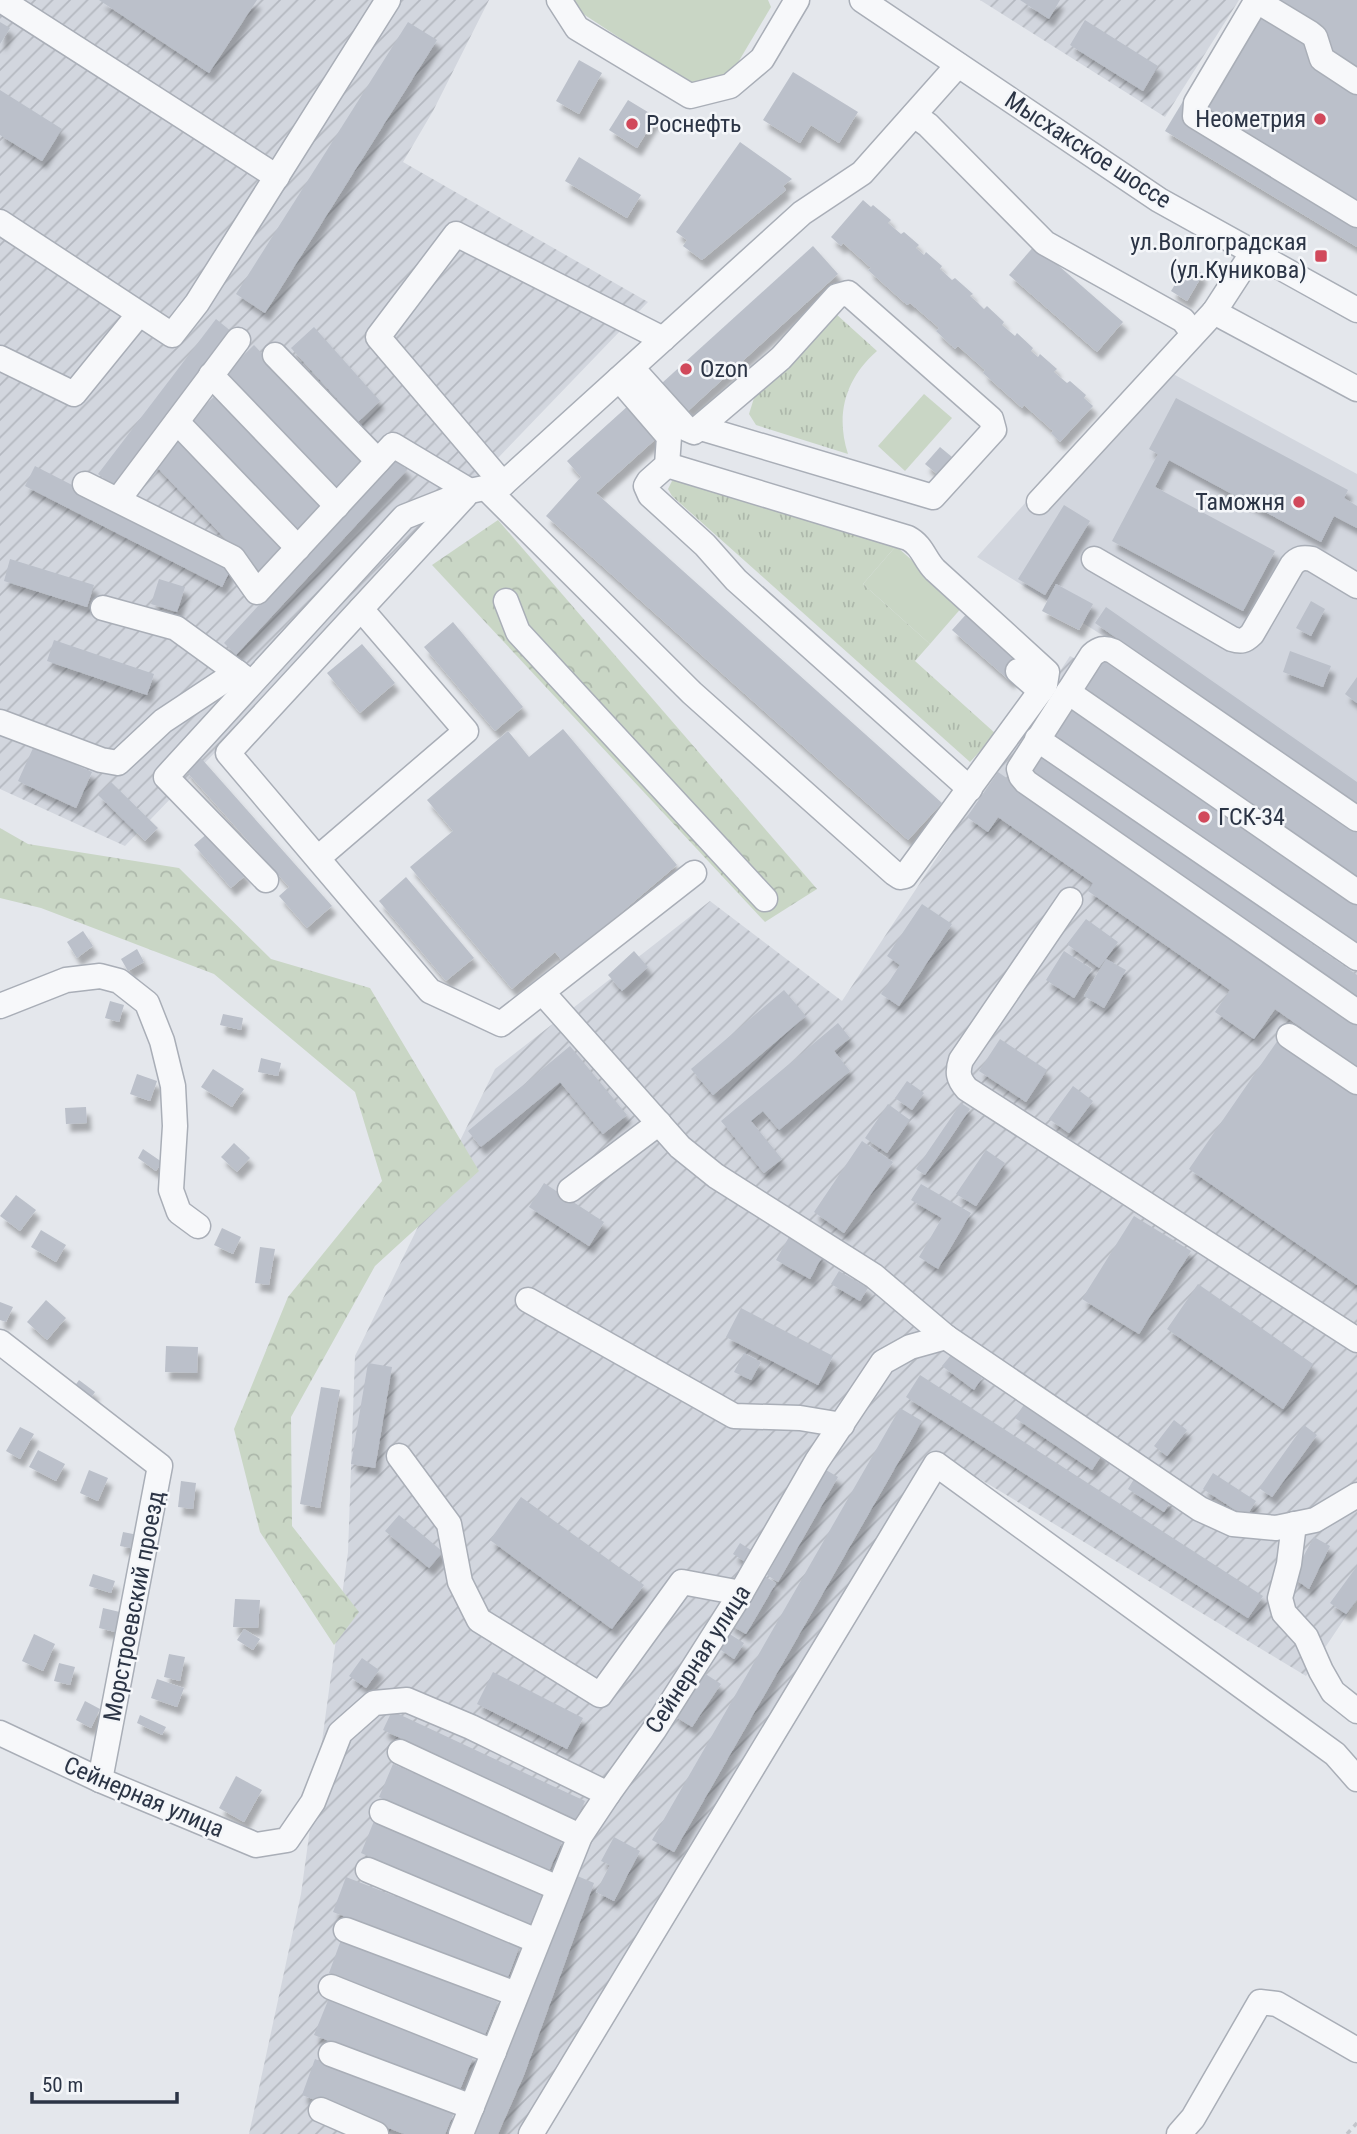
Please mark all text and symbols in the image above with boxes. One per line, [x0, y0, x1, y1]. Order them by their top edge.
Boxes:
street label: Мысхакское шоссе [1000, 86, 1176, 214]
place label: Неометрия [1195, 105, 1306, 133]
place label: Роснефть [646, 110, 742, 138]
marker: Неометрия [1312, 111, 1328, 127]
marker: Роснефть [624, 116, 640, 132]
place label: ул.Волгоградская (ул.Куникова) [1130, 228, 1307, 284]
marker: ул.Волгоградская (ул.Куникова) [1313, 248, 1329, 264]
place label: Ozon [700, 355, 748, 383]
marker: Ozon [678, 361, 694, 377]
place label: Таможня [1195, 488, 1285, 516]
marker: Таможня [1291, 494, 1307, 510]
place label: ГСК-34 [1218, 803, 1285, 831]
marker: ГСК-34 [1196, 809, 1212, 825]
street label: Морстроевский проезд [98, 1488, 170, 1724]
street label: Сейнерная улица [640, 1580, 756, 1738]
street label: Сейнерная улица [60, 1751, 228, 1843]
scale bar [32, 2060, 177, 2104]
text: 50 m [42, 2073, 83, 2097]

